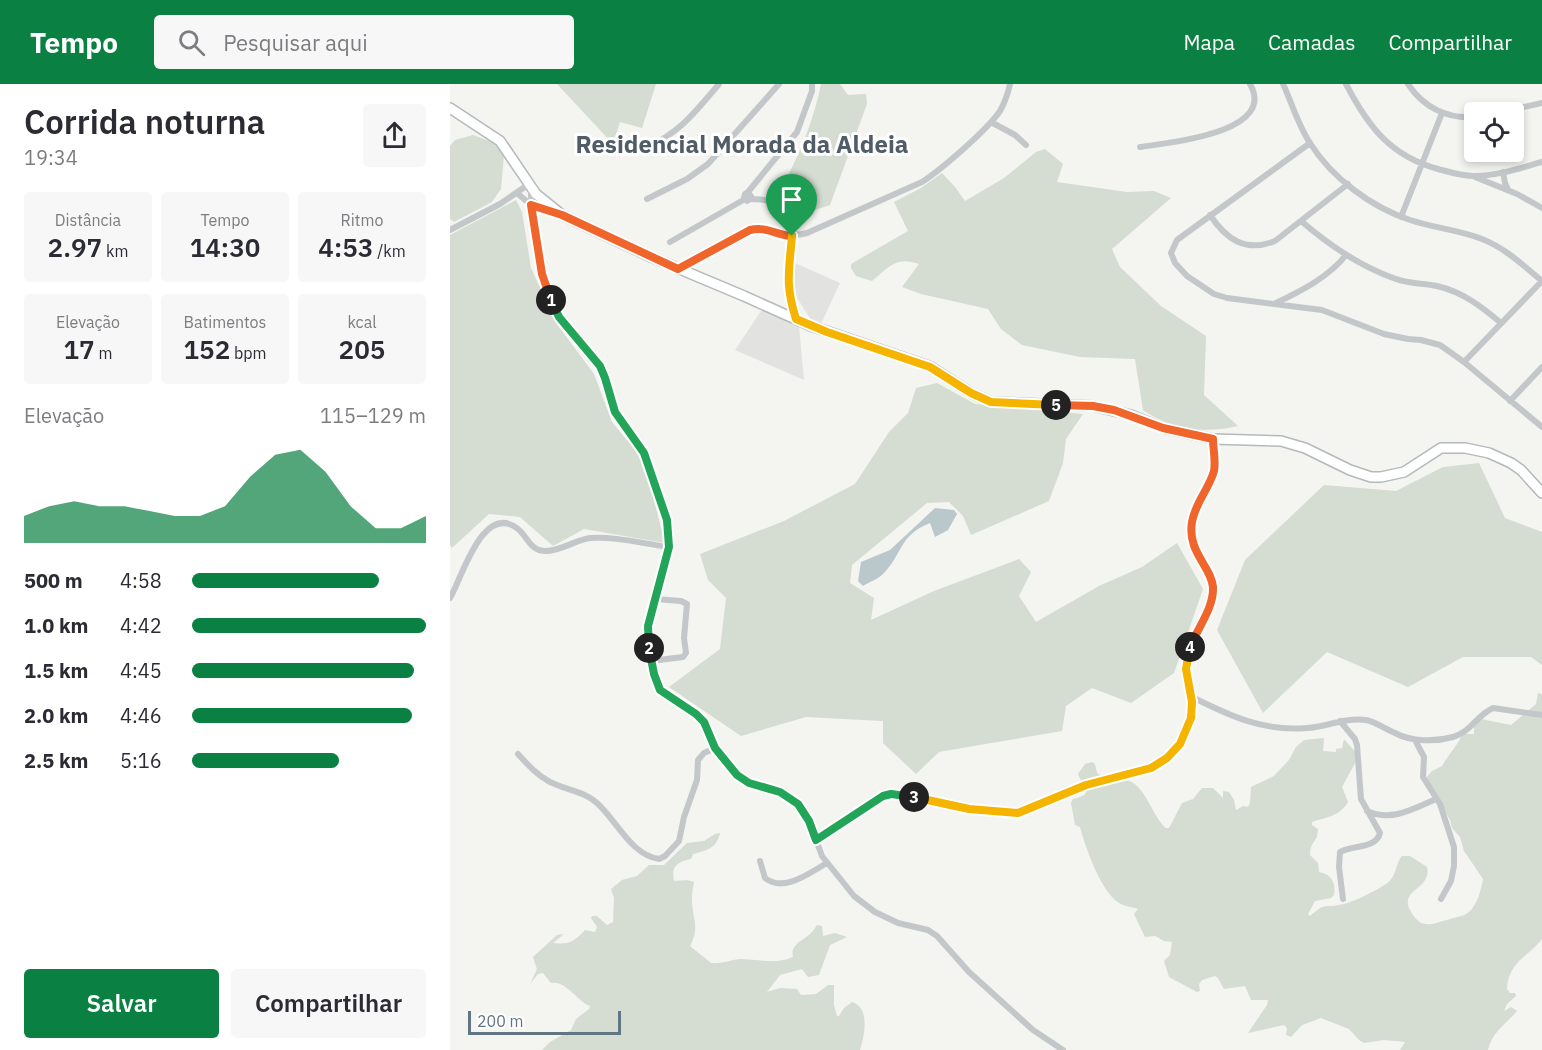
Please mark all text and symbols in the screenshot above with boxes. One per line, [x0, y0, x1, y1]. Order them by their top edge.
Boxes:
search box [154, 15, 574, 69]
text: Tempo [30, 24, 118, 61]
icon: search [175, 26, 208, 59]
text: Pesquisar aqui [223, 28, 368, 57]
text: Mapa [1183, 28, 1235, 56]
text: Camadas [1268, 28, 1355, 56]
text: Compartilhar [1388, 28, 1512, 56]
text: Corrida noturna [24, 100, 265, 143]
map controls [1464, 102, 1524, 162]
button: locate [1464, 102, 1524, 162]
button: share [363, 104, 426, 167]
district label: Residencial Morada da Aldeia [576, 128, 908, 160]
text: 19:34 [24, 144, 78, 171]
pin [766, 174, 817, 236]
icon: arrive [775, 183, 808, 216]
text: Distância [55, 210, 121, 230]
text: Tempo [200, 210, 250, 230]
text: Ritmo [341, 210, 383, 230]
text: 2.97 [48, 230, 102, 264]
text: 14:30 [190, 230, 260, 264]
text: 4:53 [318, 230, 373, 264]
text: km [102, 241, 128, 261]
text: /km [373, 241, 406, 261]
pin: 1 [536, 285, 566, 315]
text: 1 [546, 290, 556, 310]
text: Elevação [56, 312, 120, 332]
text: Batimentos [184, 312, 266, 332]
text: kcal [347, 312, 377, 332]
text: 17 [64, 332, 95, 366]
text: 152 [183, 332, 230, 366]
text: 205 [339, 332, 385, 366]
text: m [95, 343, 112, 363]
text: bpm [230, 343, 267, 363]
pin: 5 [1041, 390, 1071, 420]
text: 5 [1051, 395, 1061, 415]
text: Elevação [24, 402, 104, 429]
text: 115–129 m [320, 402, 426, 429]
text: 500 m [24, 567, 83, 594]
text: 4:58 [120, 567, 162, 594]
text: 1.0 km [24, 612, 88, 639]
text: 4:42 [120, 612, 162, 639]
pin: 4 [1175, 632, 1205, 662]
pin: 2 [634, 633, 664, 663]
text: 4 [1185, 637, 1195, 657]
text: 2 [644, 638, 654, 658]
text: 1.5 km [24, 657, 88, 684]
text: 4:45 [120, 657, 162, 684]
text: 2.0 km [24, 702, 88, 729]
text: 4:46 [120, 702, 162, 729]
text: 2.5 km [24, 747, 88, 774]
text: 5:16 [120, 747, 162, 774]
pin: 3 [899, 782, 929, 812]
text: 3 [909, 787, 919, 807]
button: Salvar [24, 969, 219, 1038]
button: Compartilhar [231, 969, 426, 1038]
scale bar [468, 1008, 621, 1036]
text: 200 m [477, 1011, 524, 1031]

